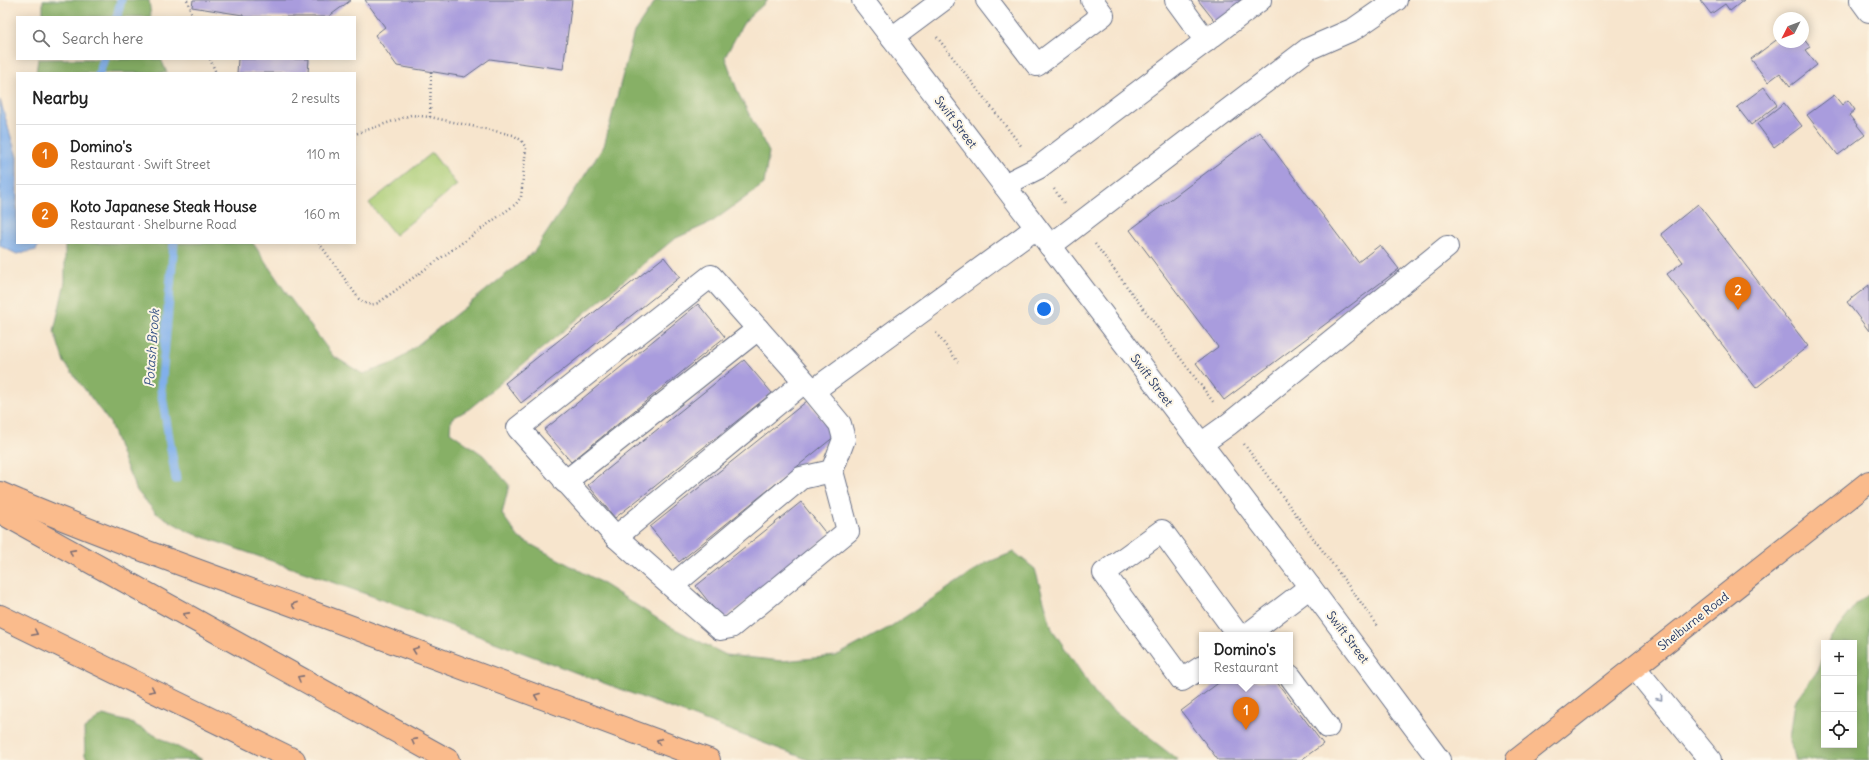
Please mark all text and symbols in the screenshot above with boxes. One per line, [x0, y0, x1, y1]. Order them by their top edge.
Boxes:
north arrow [1773, 12, 1809, 48]
search box [16, 16, 356, 60]
icon: search [30, 27, 52, 49]
text: Search here [62, 29, 143, 48]
text: Nearby [32, 87, 88, 109]
text: 2 results [291, 90, 340, 107]
street label: Swift Street [931, 93, 981, 151]
text: Domino's [70, 137, 132, 156]
text: 1 [42, 146, 48, 163]
text: 110 m [307, 146, 340, 163]
text: Restaurant · Swift Street [70, 156, 210, 173]
text: Koto Japanese Steak House [70, 197, 257, 216]
text: 2 [41, 206, 49, 223]
text: 160 m [304, 206, 340, 223]
text: Restaurant · Shelburne Road [70, 216, 237, 233]
pin: 2 [1725, 277, 1751, 310]
your location [1034, 299, 1054, 319]
water label: Potash Brook [141, 307, 163, 388]
street label: Swift Street [1127, 351, 1177, 409]
one-way arrow [69, 550, 76, 557]
street label: Shelburne Road [1655, 589, 1731, 653]
one-way arrow [290, 602, 297, 610]
street label: Swift Street [1323, 608, 1373, 666]
one-way arrow [183, 612, 190, 620]
one-way arrow [31, 628, 38, 636]
popup [1199, 632, 1293, 684]
text: Domino's [1214, 640, 1276, 659]
map controls [1821, 640, 1857, 748]
button: + [1821, 640, 1857, 676]
one-way arrow [412, 647, 419, 655]
text: Restaurant [1214, 659, 1278, 676]
one-way arrow [297, 675, 304, 683]
button: − [1821, 676, 1857, 712]
one-way arrow [148, 685, 155, 693]
one-way arrow [534, 692, 541, 700]
one-way arrow [1655, 693, 1662, 700]
pin: 1 [1233, 697, 1259, 730]
button: locate [1821, 712, 1857, 748]
one-way arrow [410, 738, 418, 746]
one-way arrow [656, 738, 663, 746]

